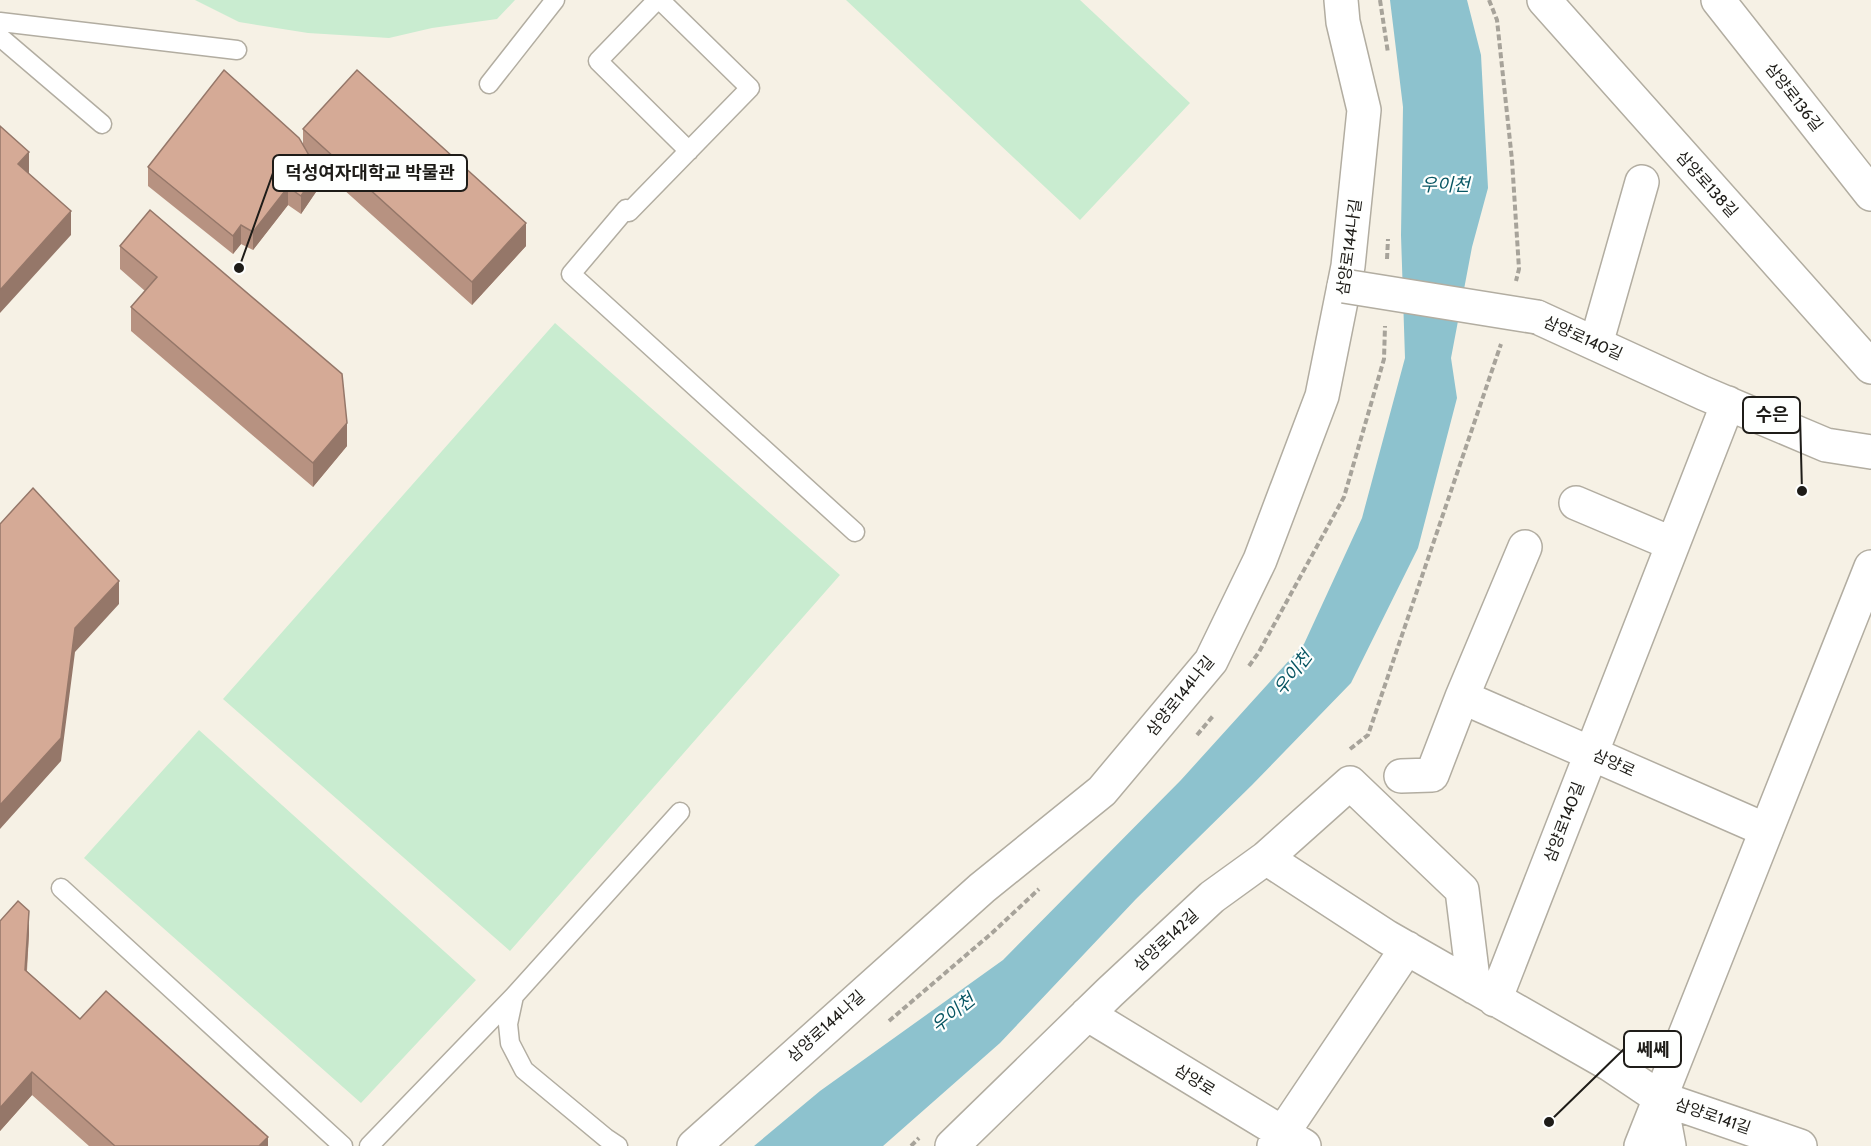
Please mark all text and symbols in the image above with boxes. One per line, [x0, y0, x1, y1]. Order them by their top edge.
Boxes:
street label: 삼양로136길 [1761, 59, 1827, 135]
street label: 삼양로138길 [1672, 147, 1742, 221]
callout: 덕성여자대학교 박물관 [273, 155, 467, 191]
text: 덕성여자대학교 박물관 [285, 162, 455, 184]
water label: 우이천 [1420, 174, 1472, 196]
street label: 삼양로144나길 [1333, 197, 1365, 297]
street label: 삼양로140길 [1541, 312, 1625, 364]
callout: 수은 [1743, 397, 1800, 433]
text: 수은 [1755, 404, 1789, 426]
water label: 우이천 [1269, 645, 1318, 699]
street label: 삼양로144나길 [1142, 652, 1218, 740]
street label: 삼양로 [1590, 745, 1638, 781]
street label: 삼양로140길 [1540, 779, 1588, 865]
street label: 삼양로142길 [1130, 905, 1202, 975]
street label: 삼양로144나길 [783, 986, 869, 1066]
water label: 우이천 [927, 987, 981, 1037]
callout: 쎄쎄 [1624, 1031, 1681, 1067]
text: 쎄쎄 [1636, 1039, 1670, 1061]
street label: 삼양로 [1171, 1060, 1219, 1100]
street label: 삼양로141길 [1673, 1094, 1753, 1138]

